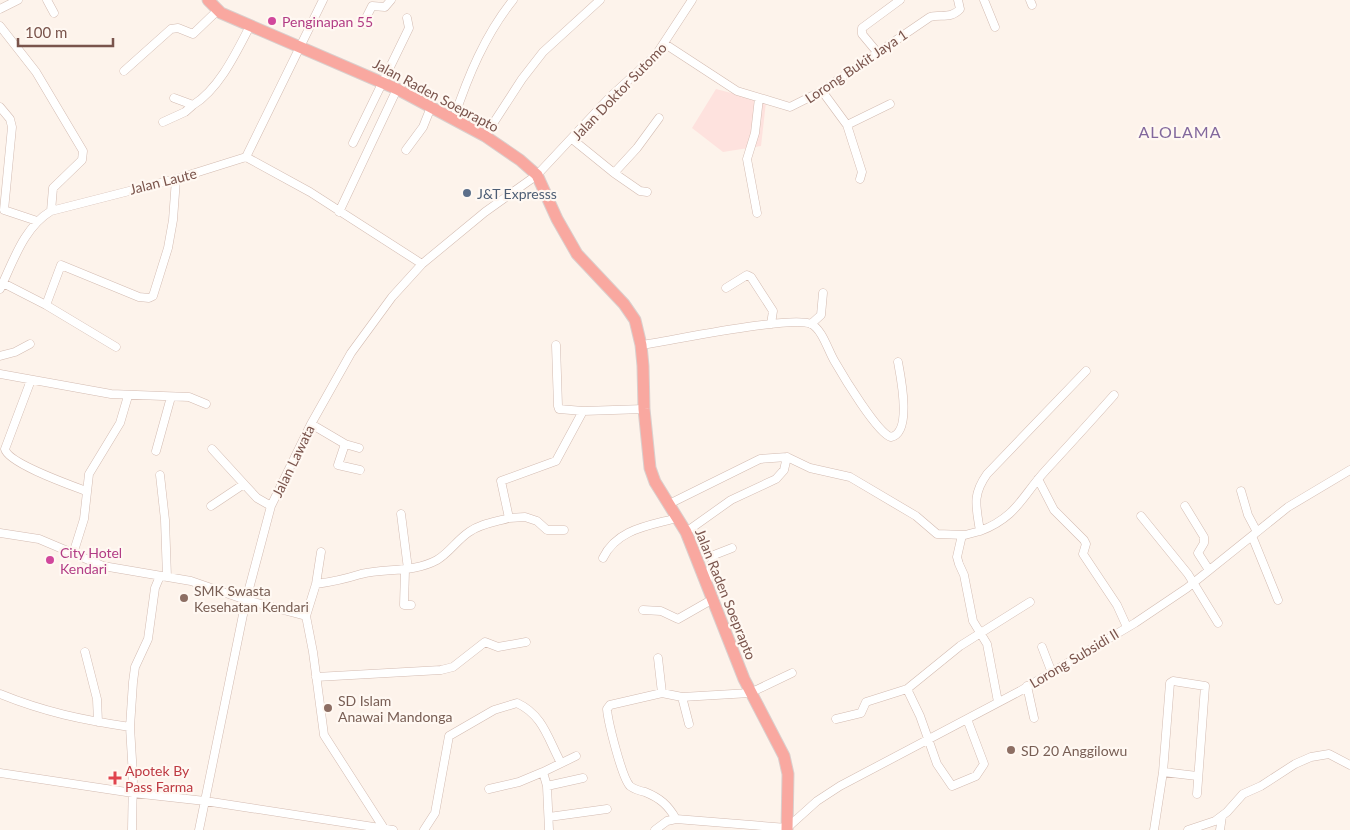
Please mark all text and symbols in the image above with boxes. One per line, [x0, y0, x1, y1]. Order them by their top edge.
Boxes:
place label: Penginapan 55 [282, 13, 373, 30]
scale bar [18, 15, 112, 47]
marker: Penginapan 55 [266, 15, 278, 27]
text: 100 m [25, 23, 67, 41]
street label: Lorong Bukit Jaya 1 [802, 26, 910, 106]
street label: Jalan Doktor Sutomo [568, 39, 670, 143]
street label: Jalan Raden Soeprapto [370, 55, 502, 135]
district label: ALOLAMA [1138, 122, 1222, 141]
street label: Jalan Laute [128, 164, 198, 198]
place label: J&T Expresss [477, 185, 557, 202]
marker: J&T Expresss [461, 187, 473, 199]
street label: Jalan Lawata [268, 422, 318, 500]
street label: Jalan Raden Soeprapto [692, 526, 760, 662]
place label: City Hotel Kendari [60, 544, 122, 577]
marker: City Hotel Kendari [44, 554, 56, 566]
place label: SMK Swasta Kesehatan Kendari [194, 582, 309, 615]
marker: SMK Swasta Kesehatan Kendari [178, 592, 190, 604]
street label: Lorong Subsidi II [1026, 625, 1122, 691]
place label: SD Islam Anawai Mandonga [338, 692, 452, 725]
marker: SD Islam Anawai Mandonga [322, 702, 334, 714]
place label: SD 20 Anggilowu [1021, 742, 1127, 759]
marker: SD 20 Anggilowu [1005, 744, 1017, 756]
place label: Apotek By Pass Farma [125, 762, 193, 795]
marker: Apotek By Pass Farma [109, 772, 121, 784]

